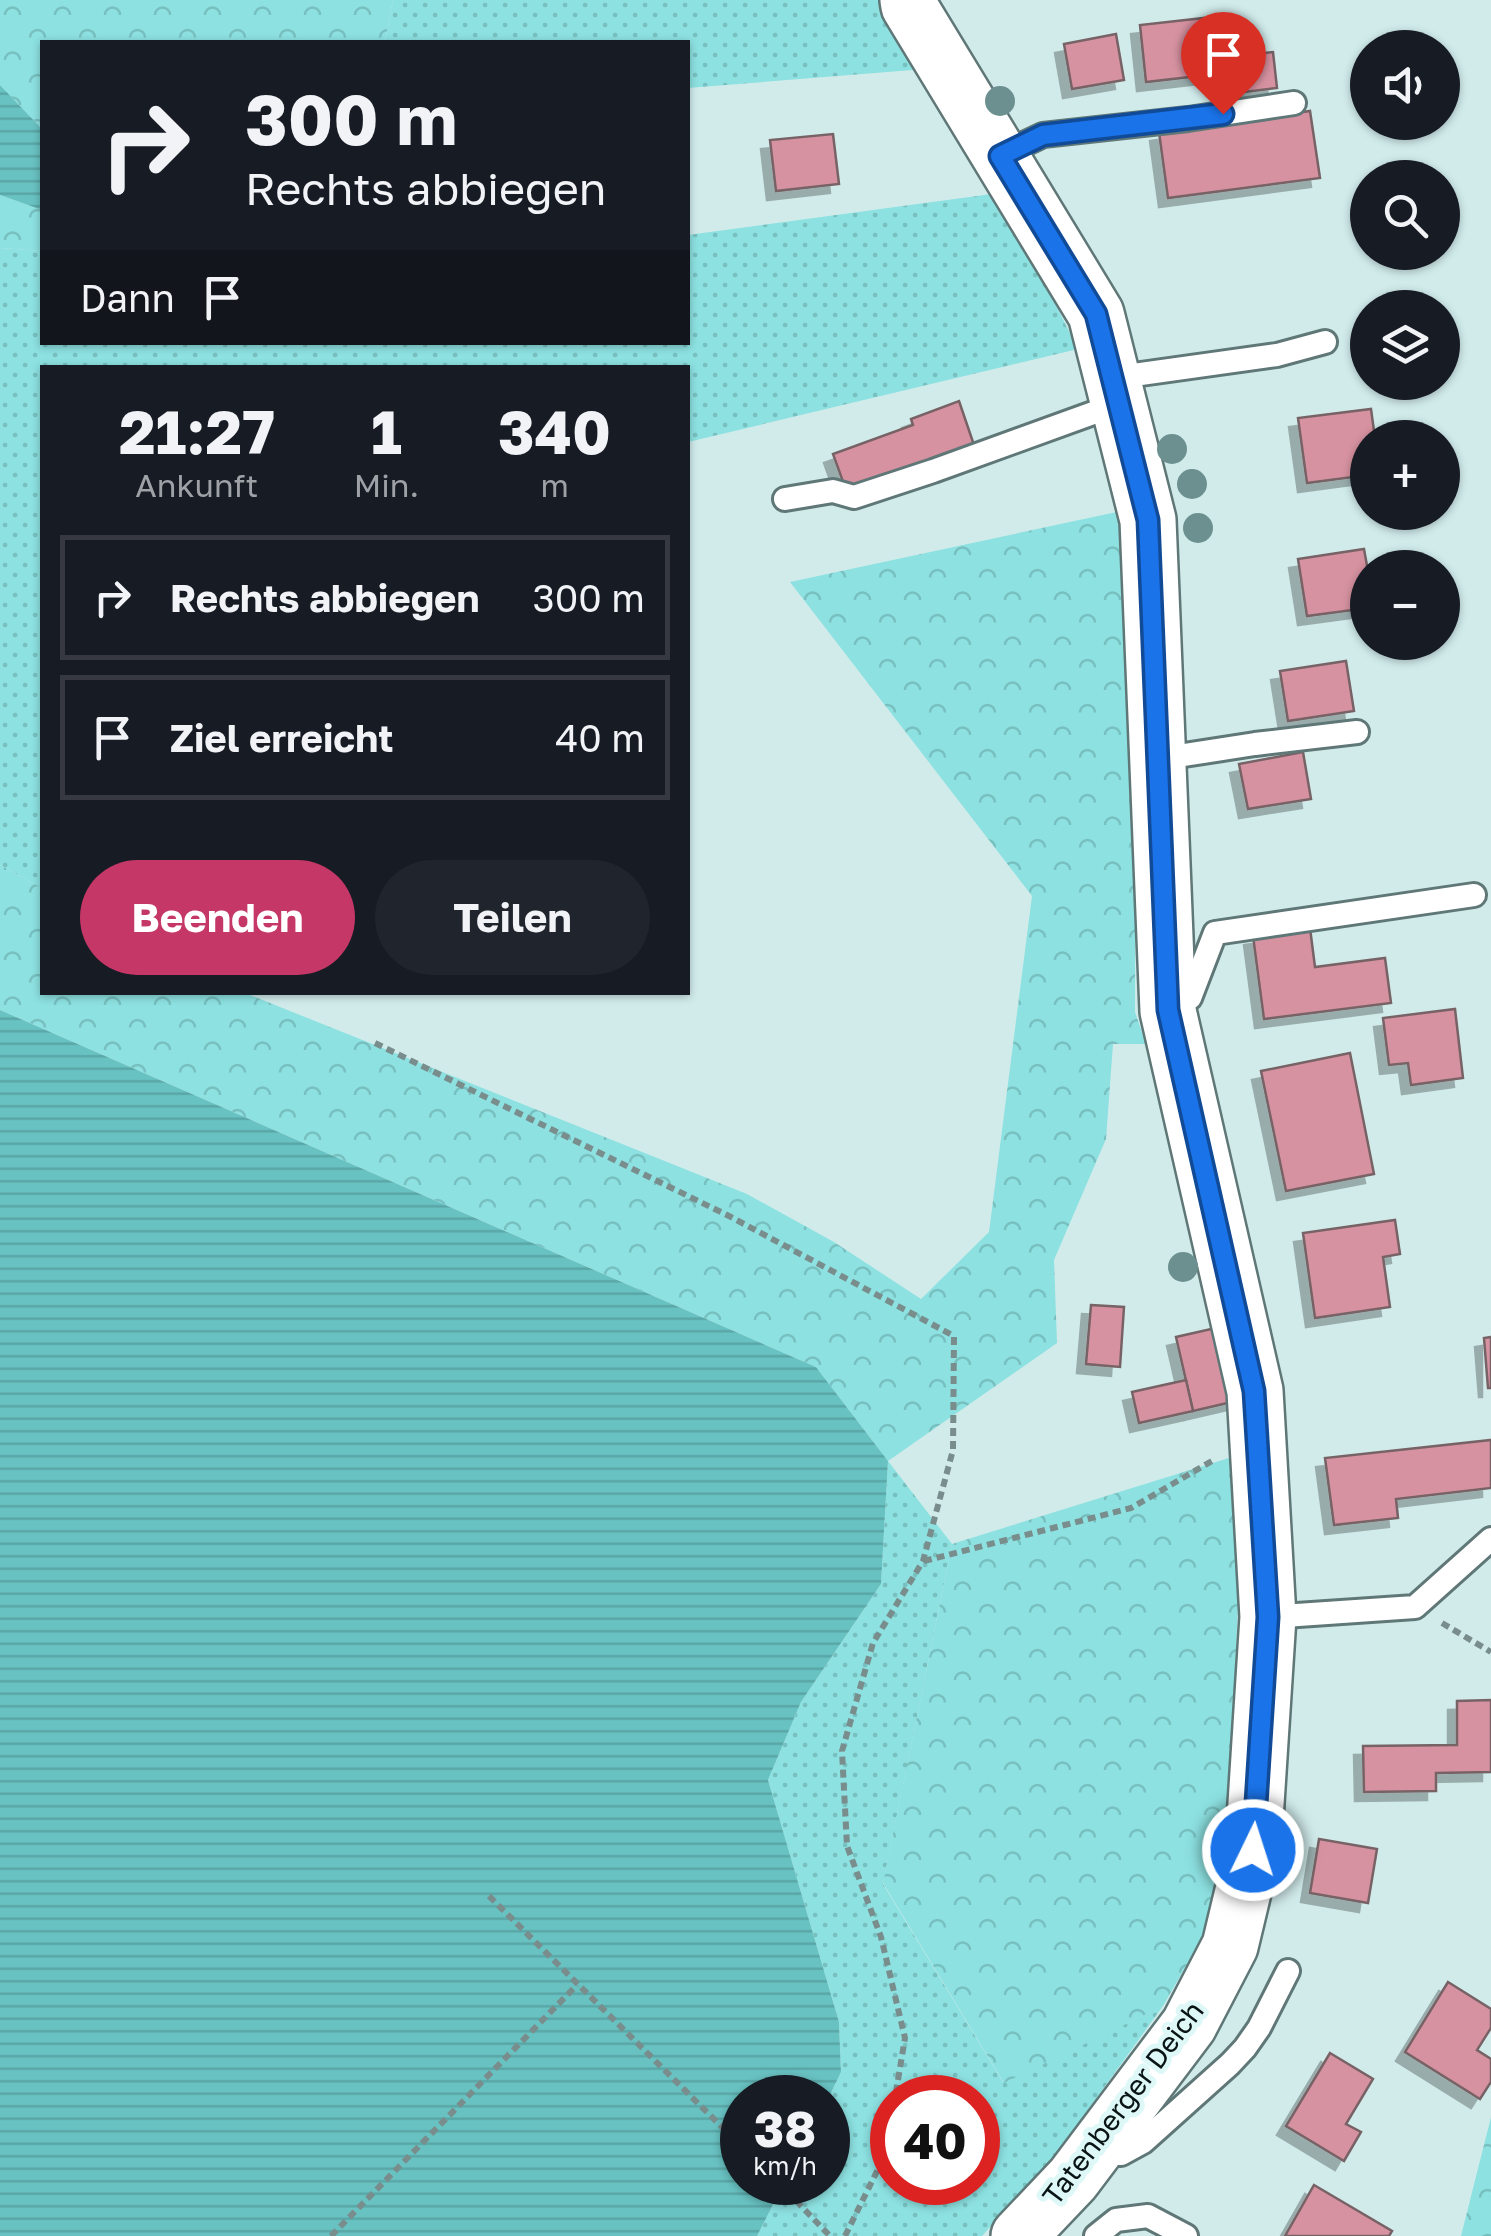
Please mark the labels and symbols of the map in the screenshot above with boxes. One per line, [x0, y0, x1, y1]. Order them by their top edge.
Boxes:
pin [1181, 12, 1266, 115]
position arrow [1201, 1798, 1305, 1902]
street label: Tatenberger Deich [1035, 1994, 1210, 2211]
speed limit sign: 40 [870, 2075, 1000, 2205]

